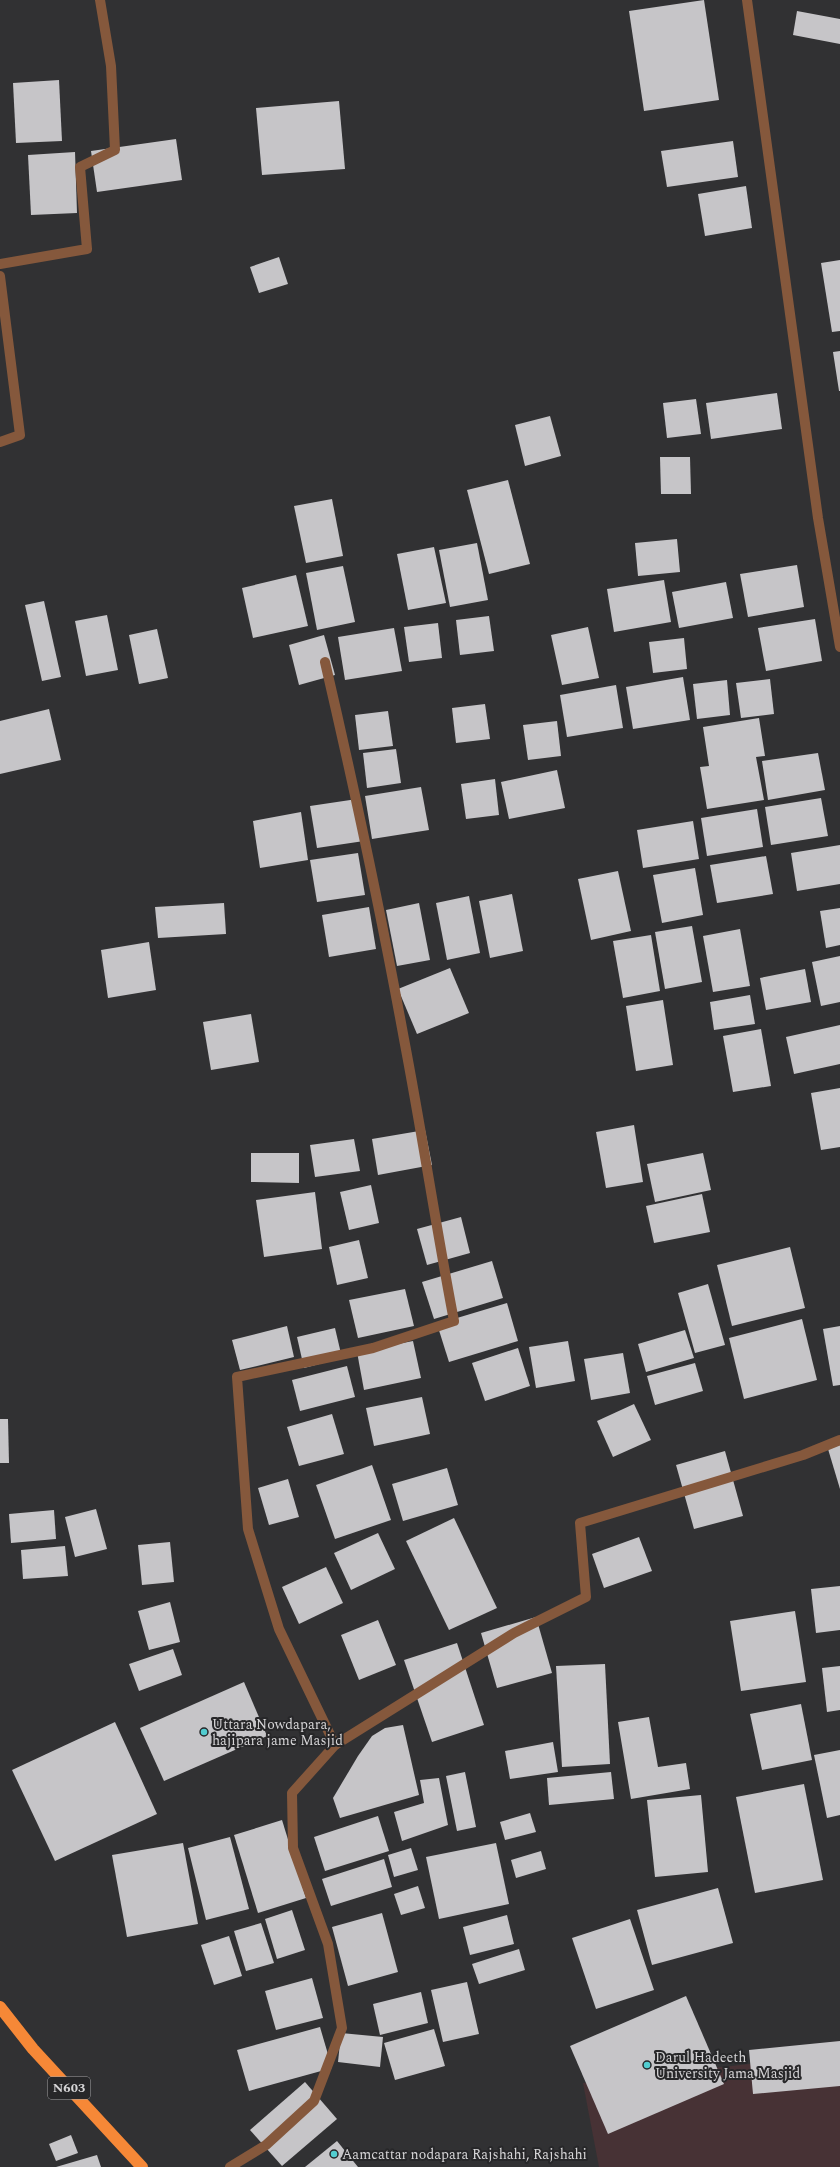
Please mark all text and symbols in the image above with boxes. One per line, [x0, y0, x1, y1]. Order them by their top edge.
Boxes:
place label: Uttara Nowdapara, hajipara jame Masjid [212, 1714, 343, 1751]
marker: Uttara Nowdapara, hajipara jame Masjid [199, 1727, 209, 1737]
place label: Darul Hadeeth University Jama Masjid [655, 2047, 800, 2084]
marker: Darul Hadeeth University Jama Masjid [642, 2060, 652, 2070]
road number: N603 [48, 2077, 90, 2099]
place label: Aamcattar nodapara Rajshahi, Rajshahi [342, 2144, 587, 2165]
marker: Aamcattar nodapara Rajshahi, Rajshahi [329, 2149, 339, 2159]

